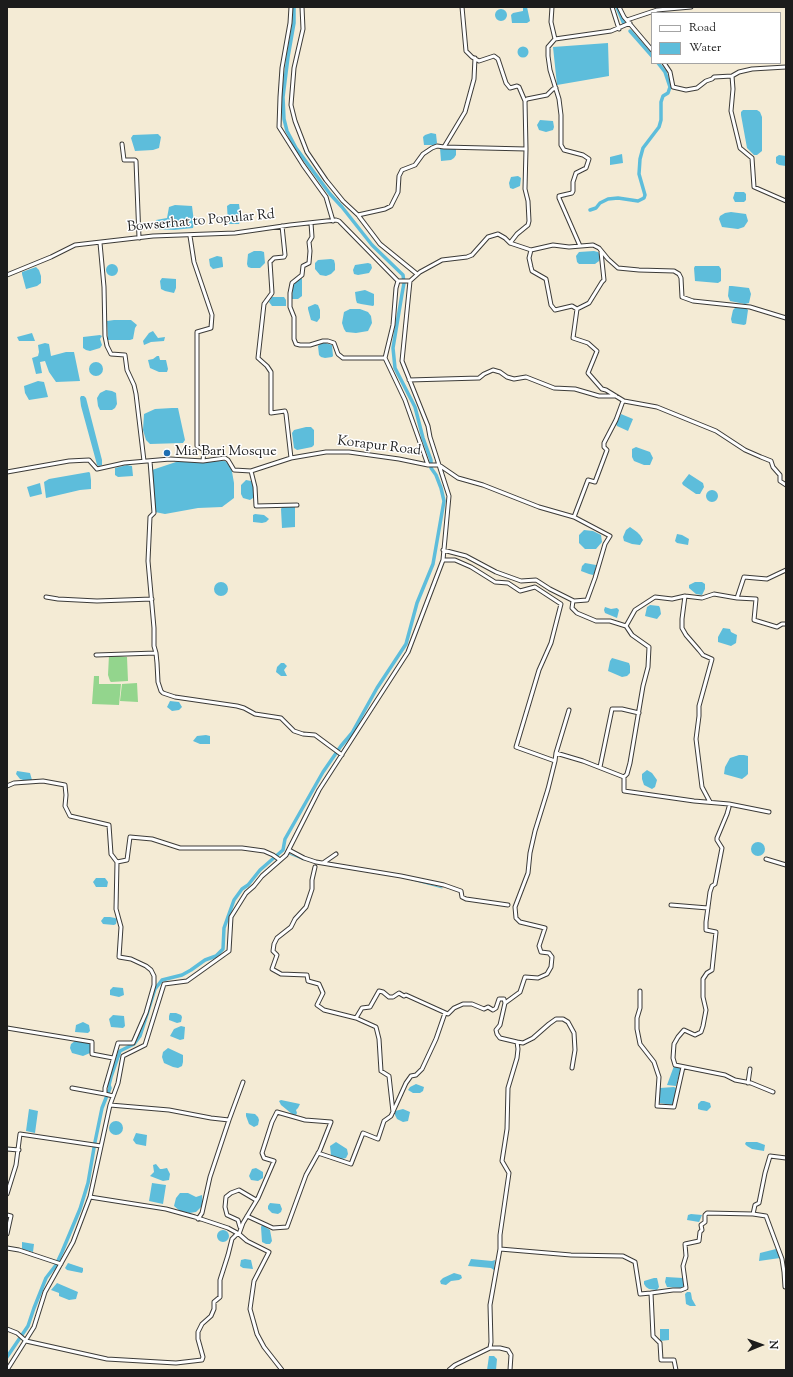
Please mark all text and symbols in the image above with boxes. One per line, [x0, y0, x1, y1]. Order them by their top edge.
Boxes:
legend [651, 12, 781, 64]
text: Road [689, 19, 716, 37]
text: Water [689, 39, 721, 57]
street label: Bowserhat to Popular Rd [127, 207, 275, 237]
street label: Korapur Road [336, 434, 422, 460]
place label: Mia Bari Mosque [175, 445, 277, 461]
marker: Mia Bari Mosque [162, 448, 172, 458]
north arrow [741, 1325, 781, 1365]
text: N [765, 1340, 781, 1349]

